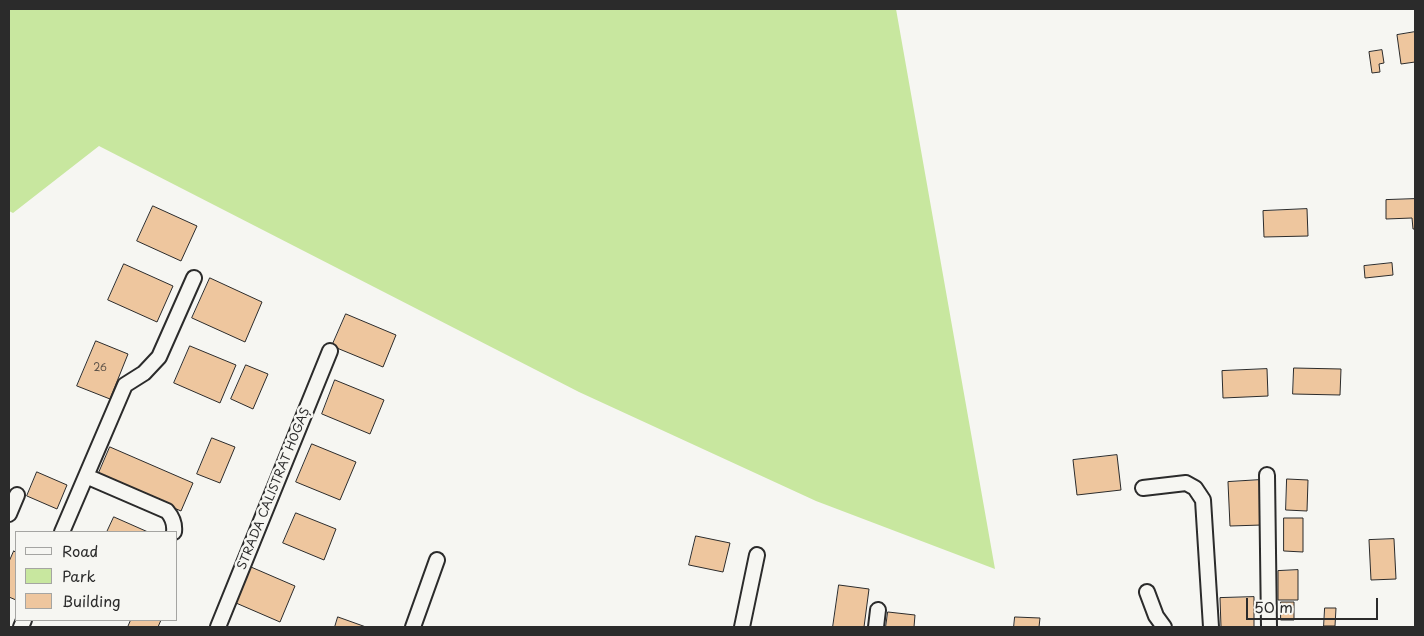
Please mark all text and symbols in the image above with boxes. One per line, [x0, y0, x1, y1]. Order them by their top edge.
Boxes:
house number: 26 [93, 362, 107, 374]
street label: STRADA CALISTRAT HOGAȘ [235, 406, 313, 572]
legend [15, 531, 178, 621]
text: Road [62, 539, 98, 562]
text: Park [62, 564, 96, 587]
scale bar [1249, 588, 1382, 620]
text: Building [62, 589, 121, 612]
text: 50 m [1254, 595, 1293, 618]

